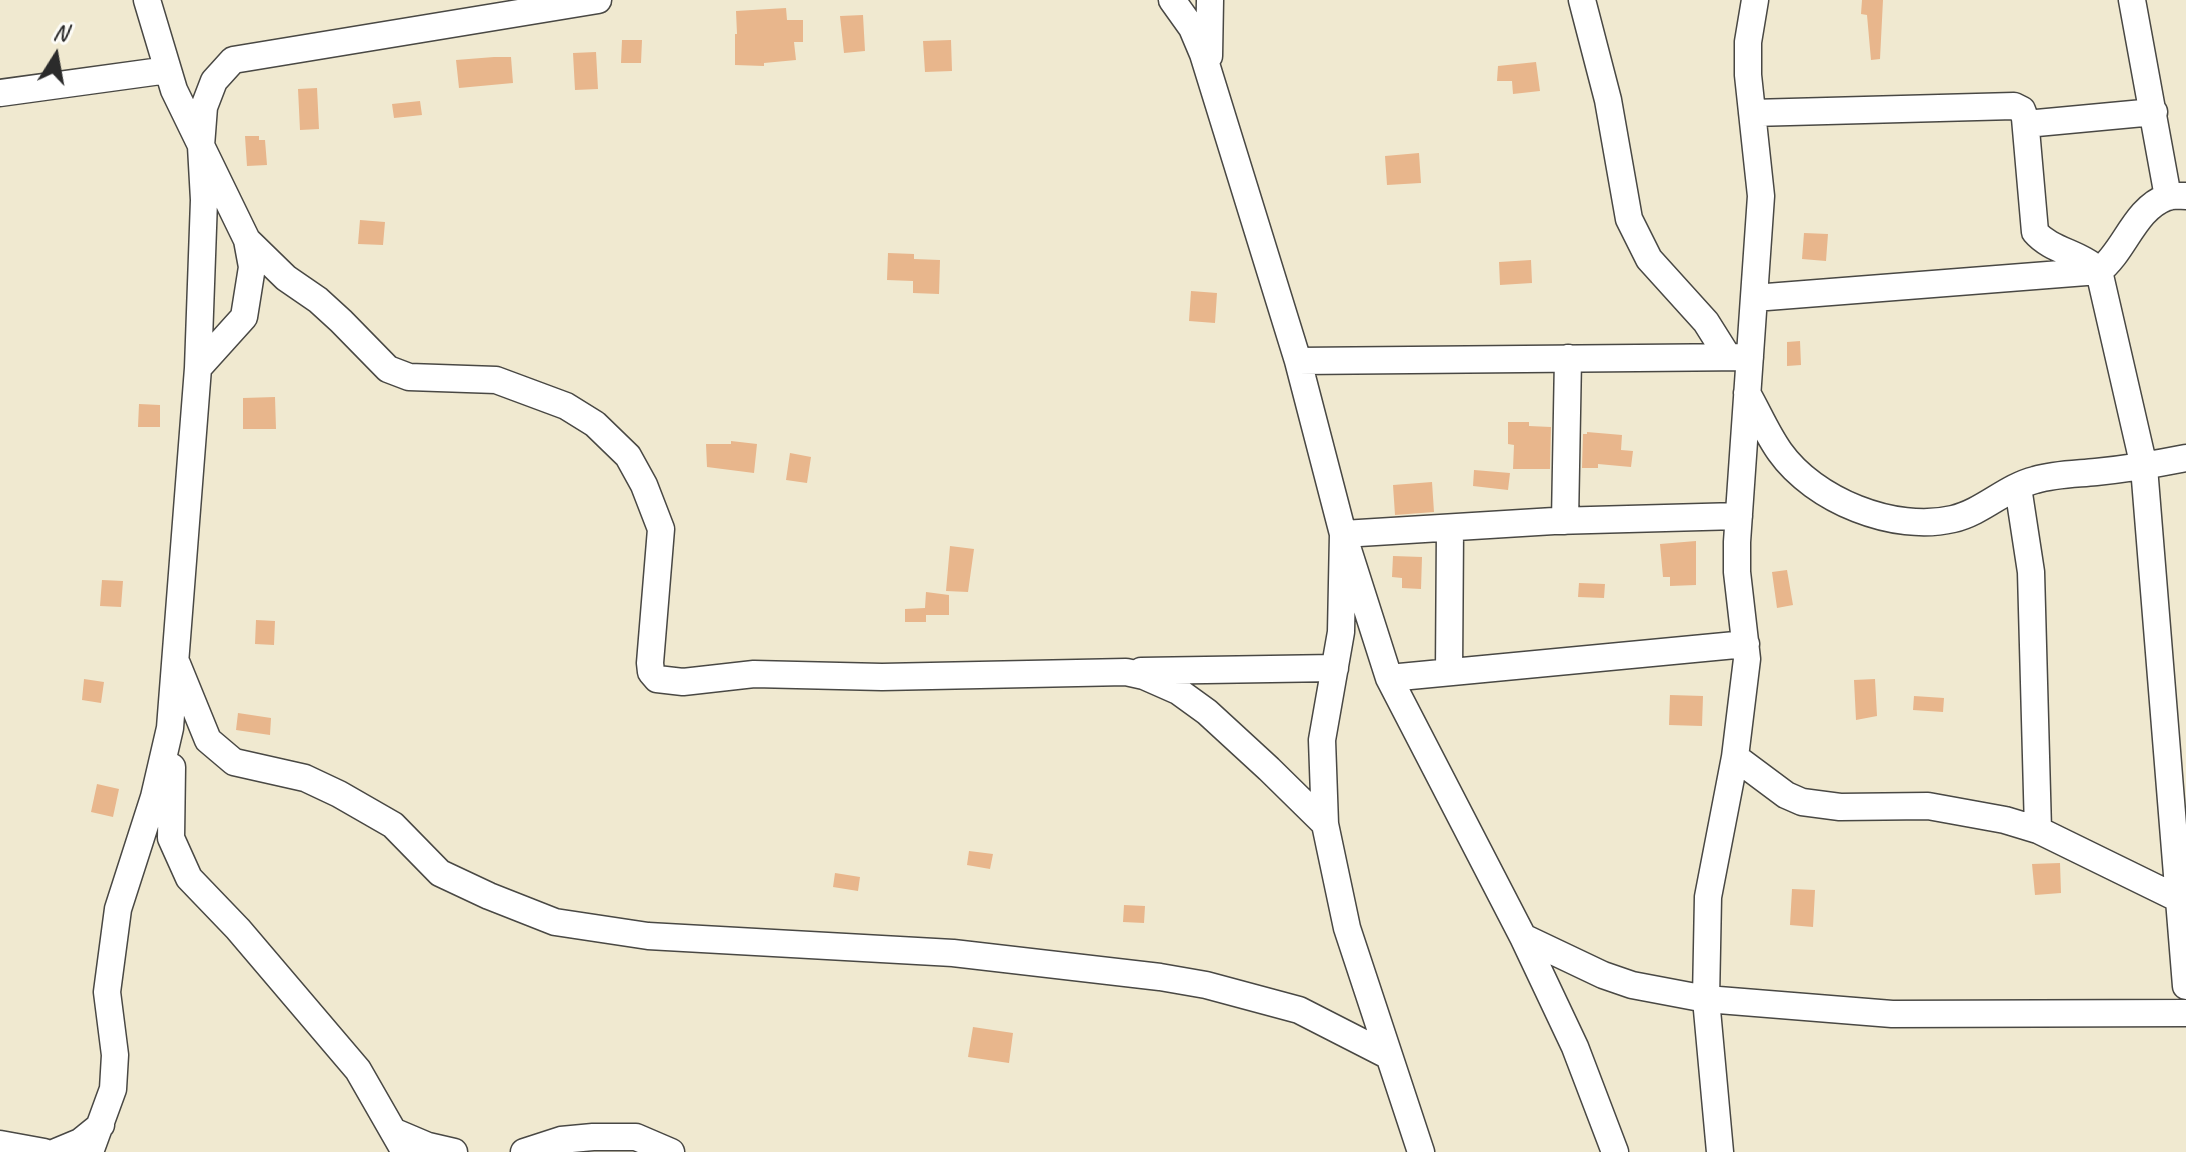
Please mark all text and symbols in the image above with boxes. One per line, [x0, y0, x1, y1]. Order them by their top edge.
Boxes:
north arrow [16, 16, 96, 96]
text: N [51, 17, 70, 47]

